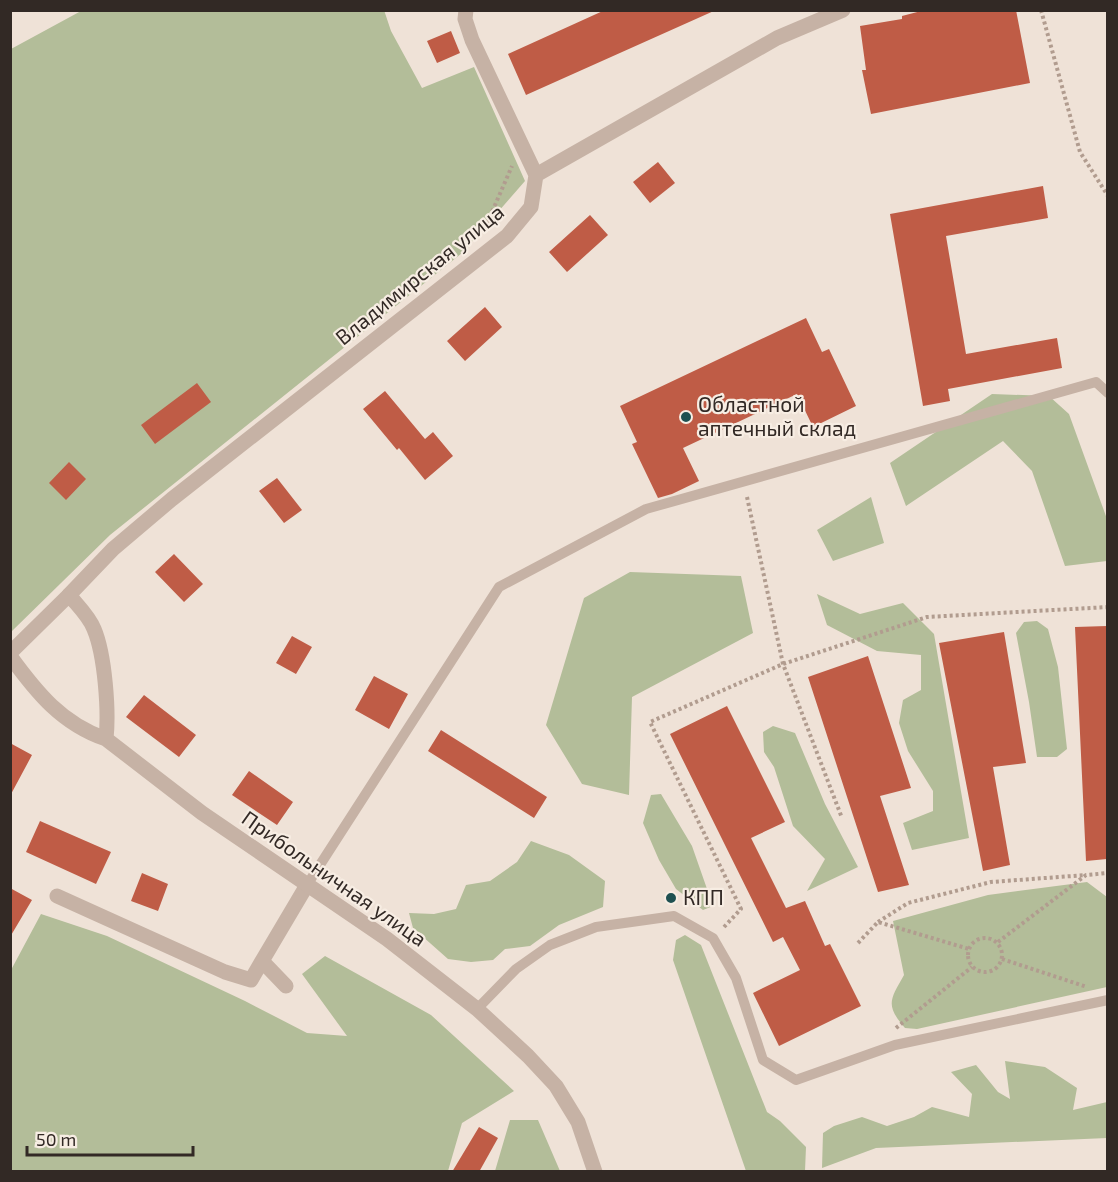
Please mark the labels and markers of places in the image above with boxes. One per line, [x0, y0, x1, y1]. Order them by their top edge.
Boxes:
place label: Областной аптечный склад [698, 391, 856, 440]
marker: Областной аптечный склад [679, 410, 693, 424]
place label: КПП [683, 884, 724, 909]
marker: КПП [664, 891, 678, 905]

